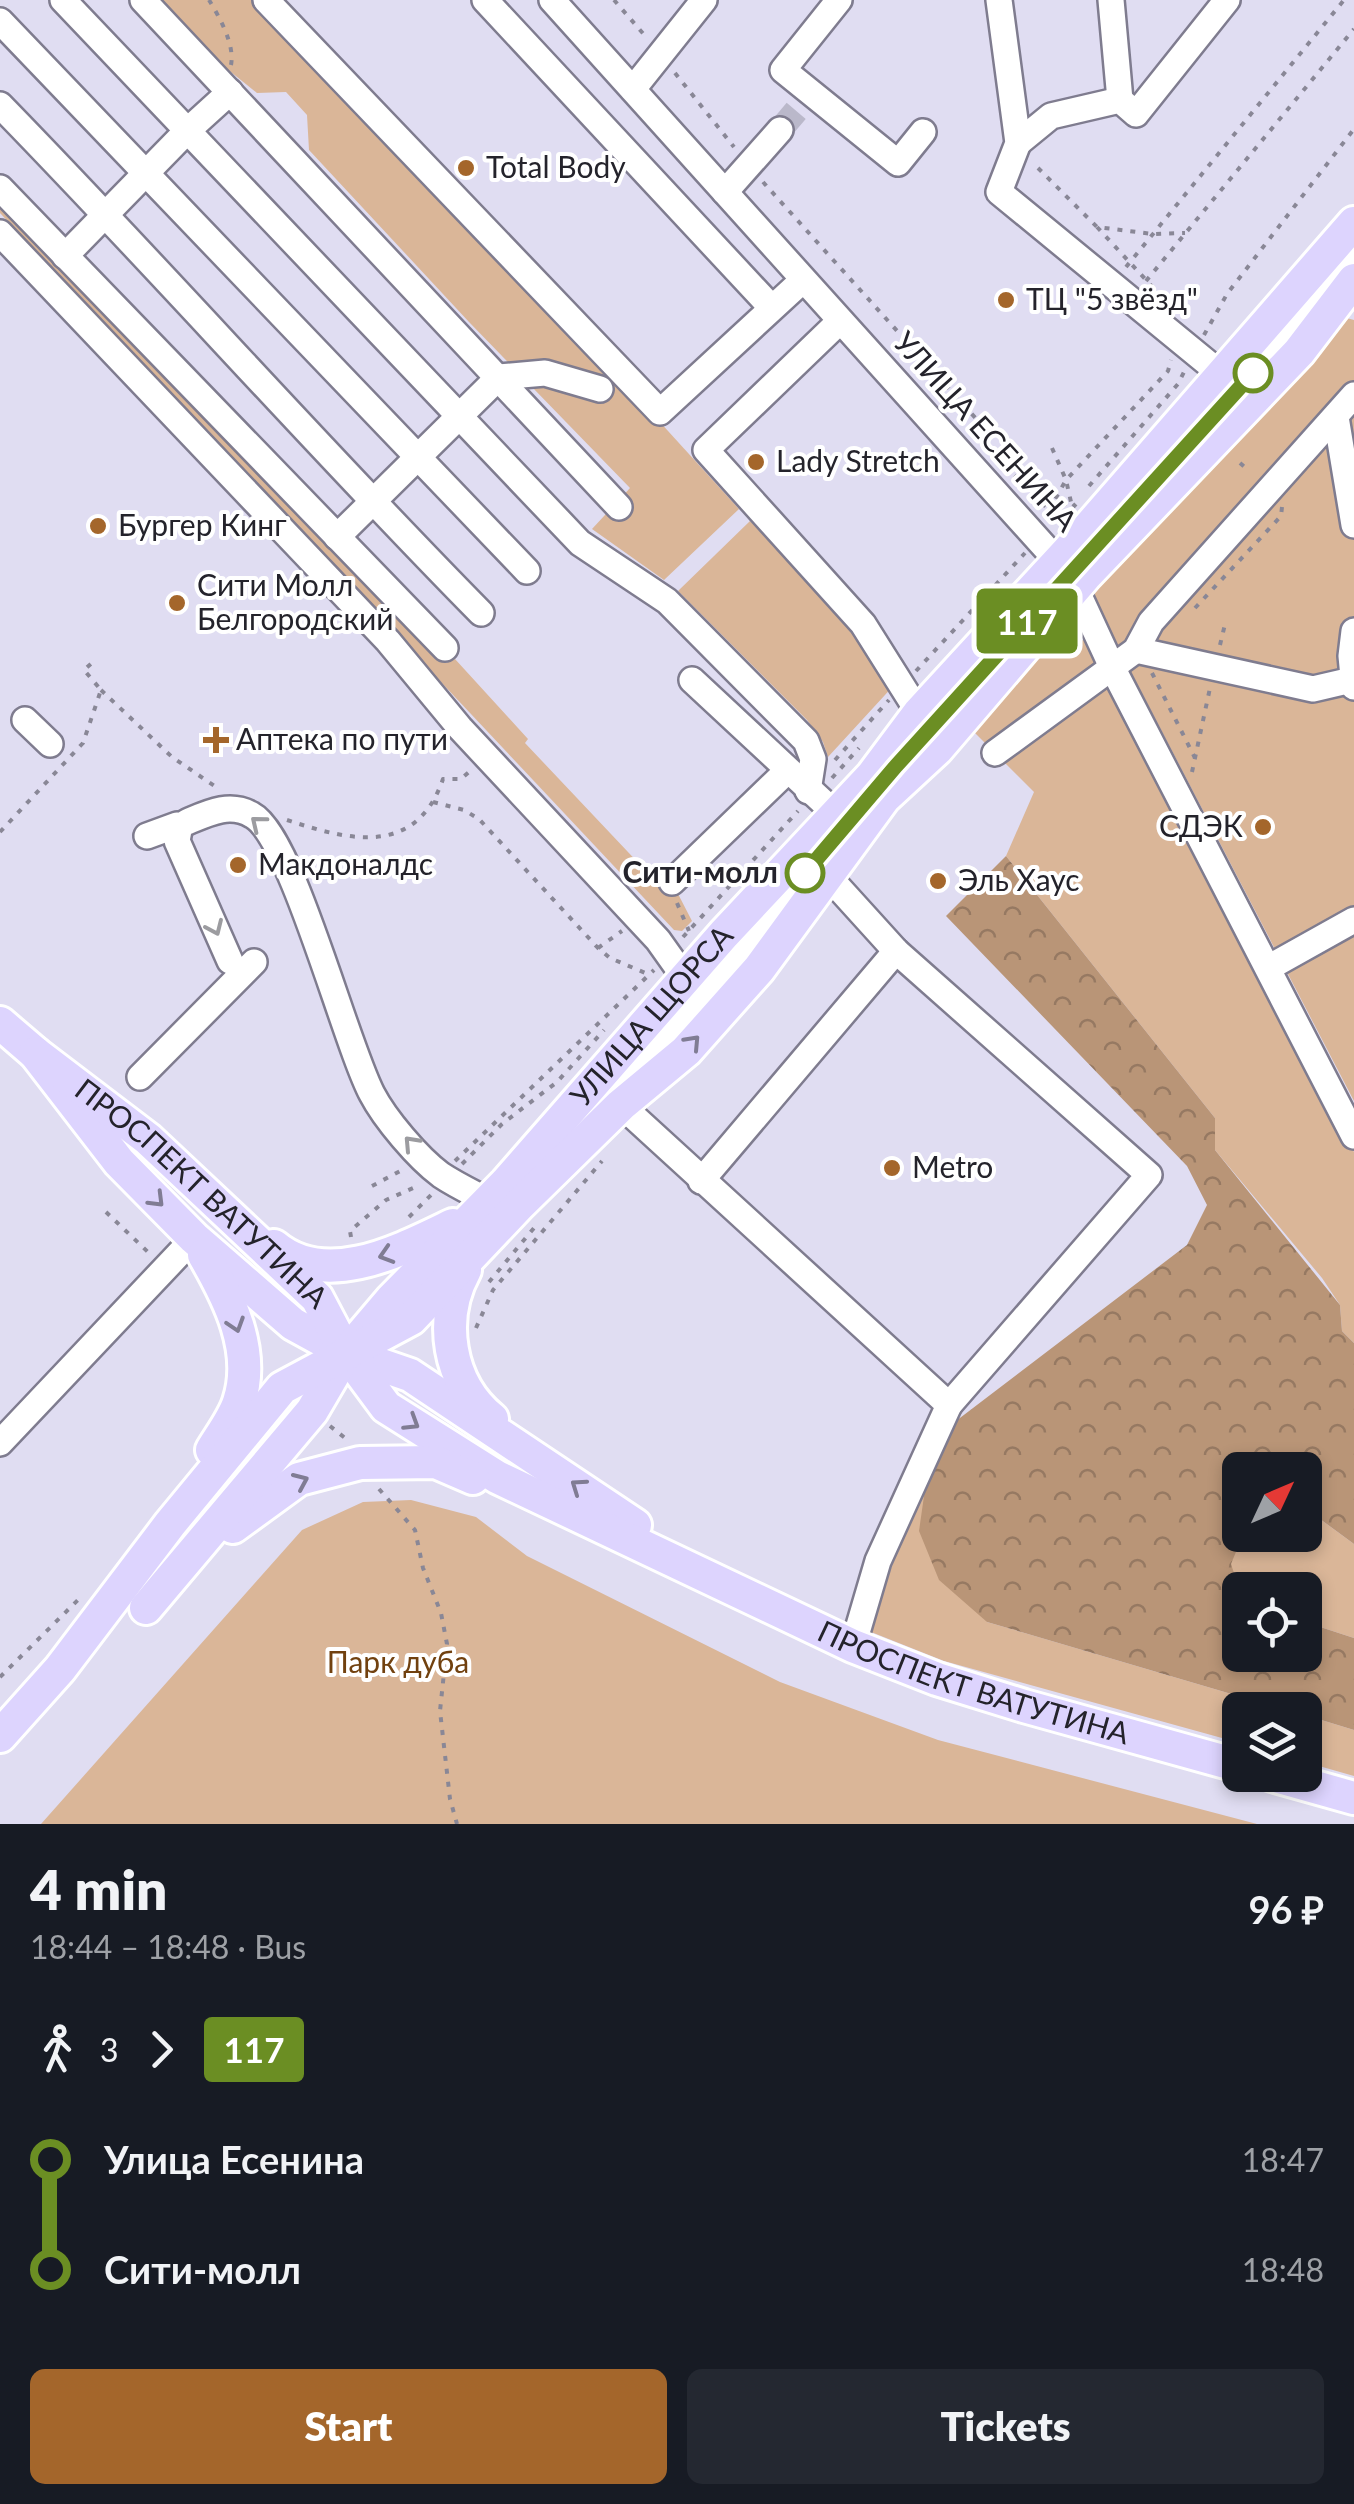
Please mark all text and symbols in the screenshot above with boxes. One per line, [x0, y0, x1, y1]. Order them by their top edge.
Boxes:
place label: Total Body [486, 148, 626, 184]
marker: Total Body [455, 157, 477, 179]
place label: ТЦ "5 звёзд" [1026, 280, 1198, 316]
marker: ТЦ "5 звёзд" [995, 289, 1017, 311]
street label: УЛИЦА ЕСЕНИНА [887, 323, 1086, 538]
unlabelled marker [1234, 354, 1272, 392]
place label: Lady Stretch [776, 442, 940, 478]
marker: Lady Stretch [745, 451, 767, 473]
place label: Бургер Кинг [118, 506, 287, 542]
marker: Бургер Кинг [87, 515, 109, 537]
place label: Сити Молл Белгородский [197, 566, 394, 636]
line badge: 117 [970, 588, 1084, 654]
marker: Сити Молл Белгородский [166, 592, 188, 614]
text: 117 [997, 600, 1057, 642]
place label: Аптека по пути [236, 720, 448, 756]
marker: Аптека по пути [205, 729, 227, 751]
place label: СДЭК [1159, 807, 1243, 843]
marker: СДЭК [1252, 816, 1274, 838]
one-way arrow [251, 817, 269, 835]
place label: Макдоналдс [258, 845, 433, 881]
place label: Сити-молл [622, 853, 778, 889]
marker: Макдоналдс [227, 854, 249, 876]
marker: Сити-молл [786, 854, 824, 892]
place label: Эль Хаус [958, 861, 1080, 897]
marker: Эль Хаус [927, 870, 949, 892]
one-way arrow [203, 917, 223, 935]
street label: УЛИЦА ЩОРСА [562, 917, 740, 1113]
one-way arrow [681, 1035, 699, 1054]
street label: ПРОСПЕКТ ВАТУТИНА [69, 1070, 337, 1315]
one-way arrow [405, 1137, 423, 1155]
place label: Metro [912, 1148, 993, 1184]
marker: Metro [881, 1157, 903, 1179]
one-way arrow [145, 1188, 163, 1206]
one-way arrow [378, 1243, 395, 1263]
one-way arrow [224, 1316, 245, 1333]
one-way arrow [401, 1411, 419, 1430]
north arrow [1222, 1452, 1322, 1552]
map controls [1222, 1452, 1322, 1792]
one-way arrow [291, 1473, 309, 1493]
one-way arrow [571, 1480, 590, 1498]
button: locate [1222, 1572, 1322, 1672]
street label: ПРОСПЕКТ ВАТУТИНА [813, 1612, 1134, 1751]
park label: Парк дуба [327, 1643, 469, 1679]
button: layers [1222, 1692, 1322, 1792]
text: 4 min [30, 1856, 167, 1922]
text: 96 ₽ [1249, 1886, 1324, 1932]
text: 18:44 – 18:48 · Bus [30, 1927, 306, 1966]
icon: walk [30, 2022, 85, 2077]
icon: forward [134, 2022, 189, 2077]
text: 117 [224, 2028, 284, 2070]
text: 3 [100, 2030, 119, 2069]
text: Улица Есенина [104, 2136, 364, 2182]
text: 18:47 [1242, 2140, 1324, 2179]
text: Сити-молл [104, 2246, 301, 2292]
text: 18:48 [1242, 2250, 1324, 2289]
button: Start [30, 2369, 667, 2484]
button: Tickets [687, 2369, 1324, 2484]

